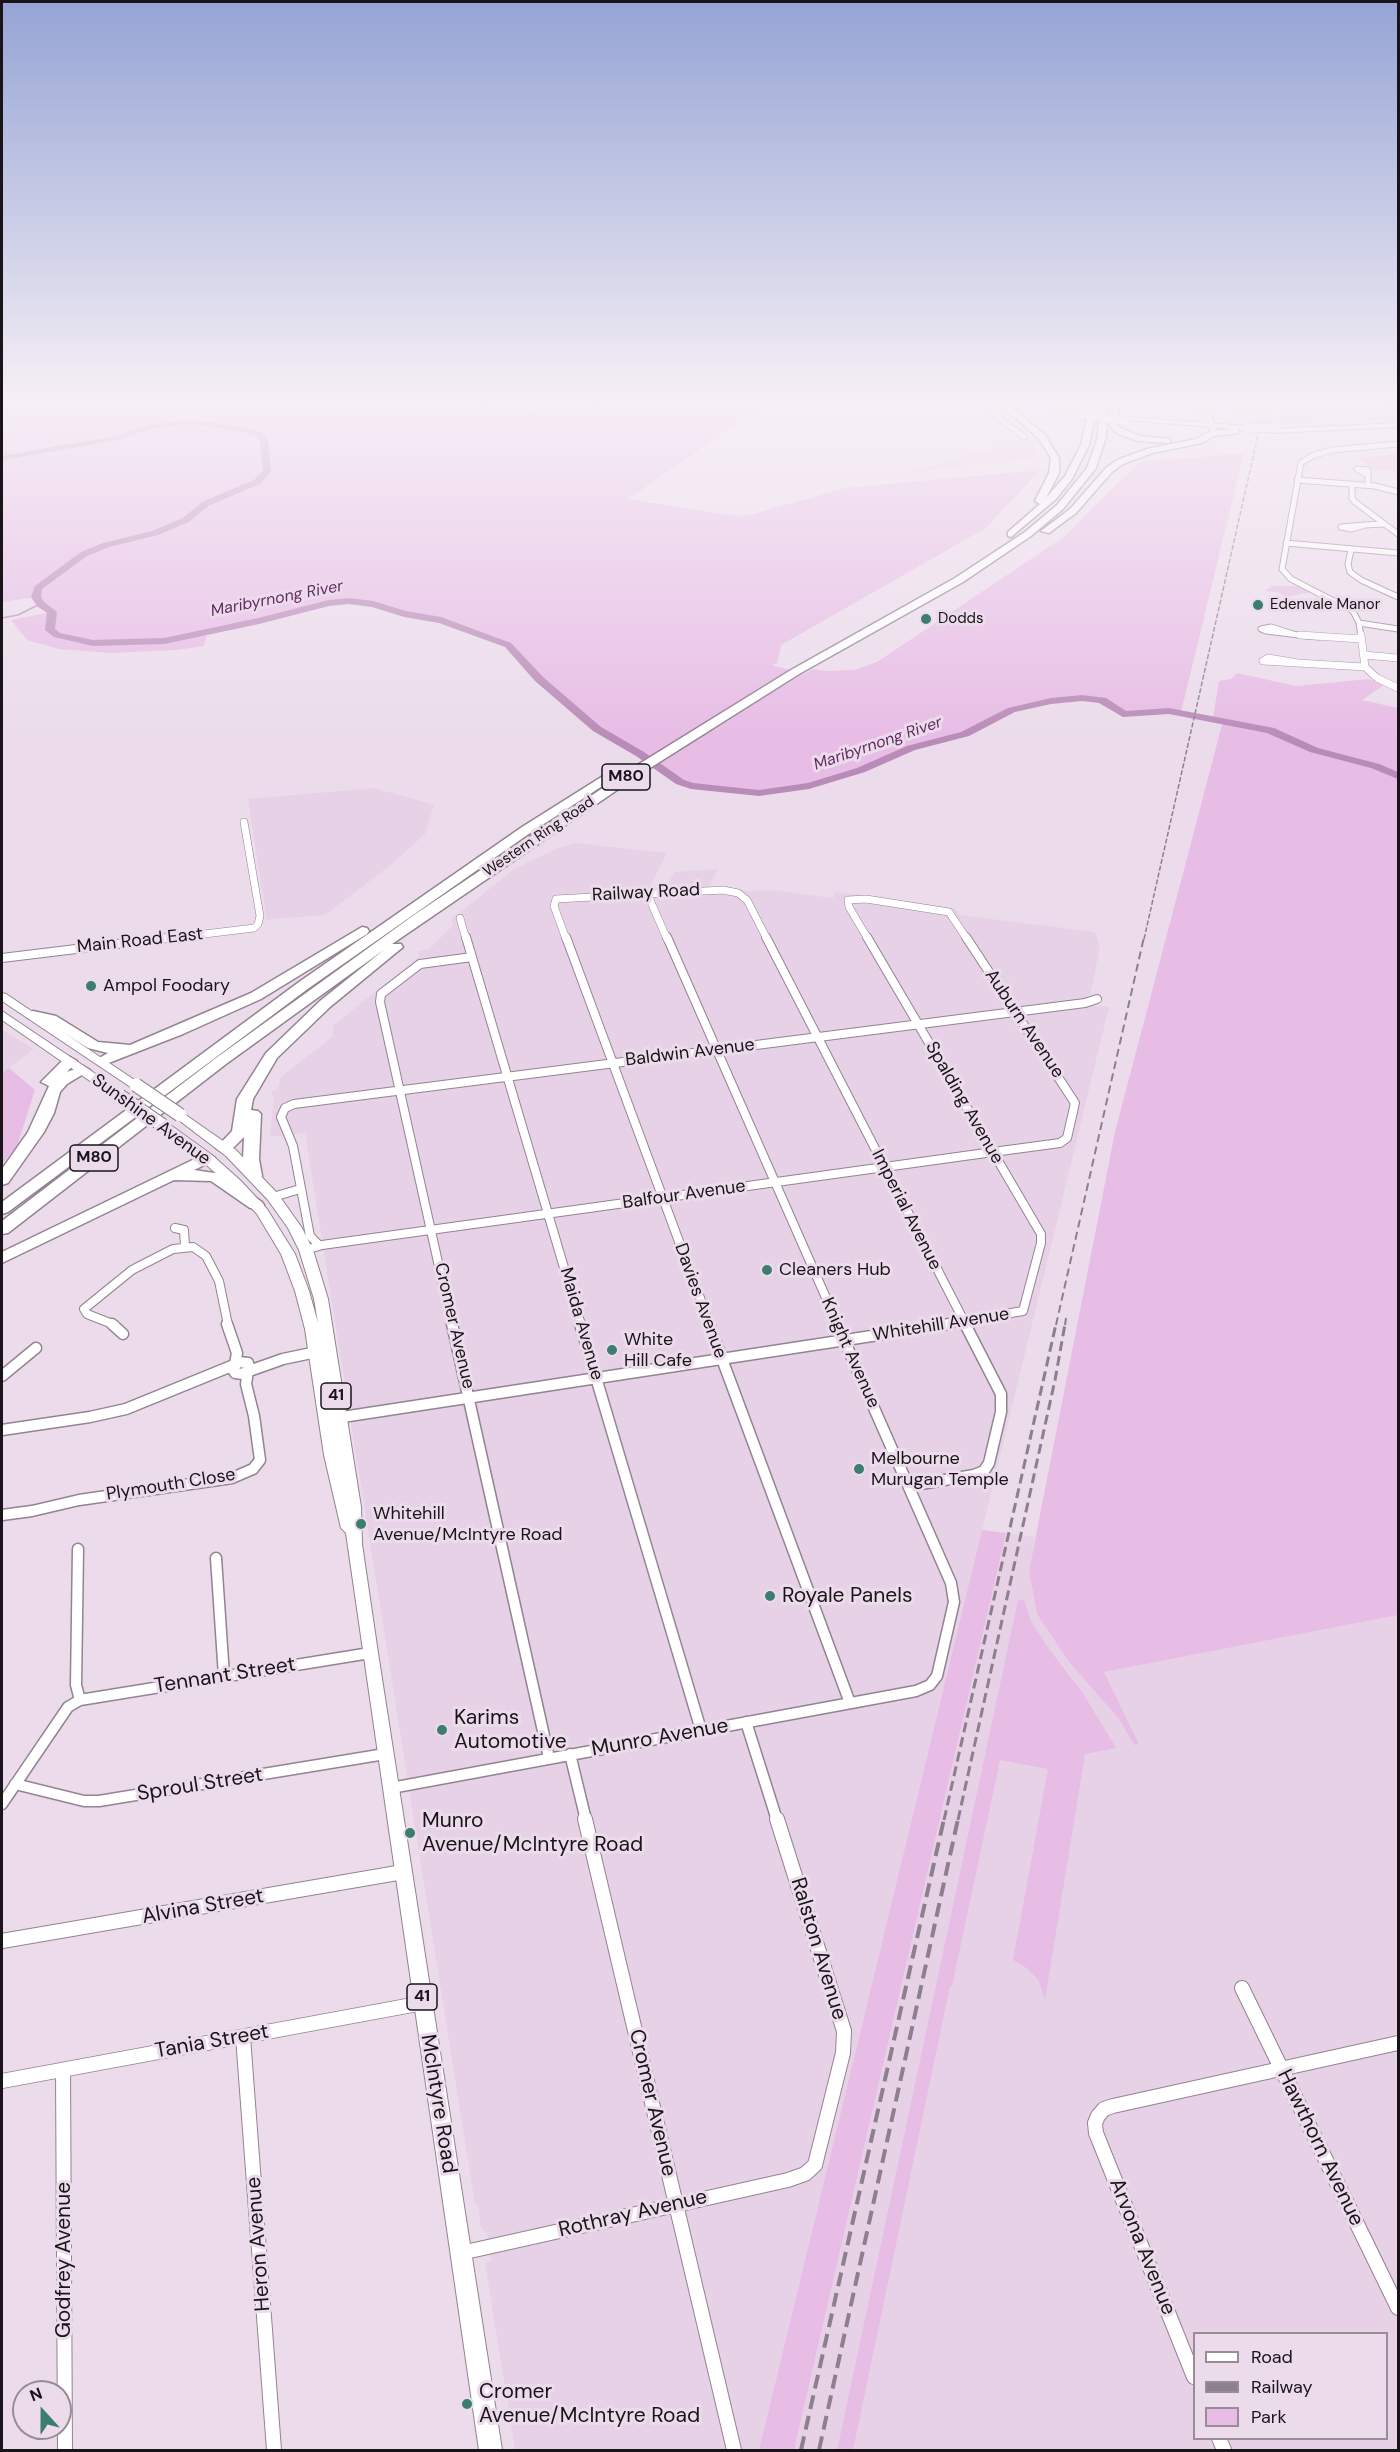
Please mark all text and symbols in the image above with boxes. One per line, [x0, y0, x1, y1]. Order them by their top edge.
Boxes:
water label: Maribyrnong River [209, 577, 345, 621]
place label: Edenvale Manor [1270, 596, 1380, 614]
marker: Edenvale Manor [1251, 598, 1265, 612]
place label: Dodds [938, 610, 984, 628]
marker: Dodds [919, 612, 933, 626]
water label: Maribyrnong River [811, 713, 945, 775]
road number: M80 [602, 764, 650, 790]
street label: Western Ring Road [480, 793, 598, 881]
street label: Railway Road [591, 879, 701, 907]
street label: Main Road East [76, 924, 204, 958]
street label: Auburn Avenue [980, 965, 1068, 1083]
place label: Ampol Foodary [103, 975, 230, 997]
marker: Ampol Foodary [84, 979, 98, 993]
street label: Baldwin Avenue [624, 1034, 756, 1072]
street label: Spalding Avenue [920, 1038, 1008, 1168]
street label: Sunshine Avenue [87, 1070, 215, 1170]
road number: M80 [70, 1145, 118, 1171]
street label: Imperial Avenue [866, 1146, 946, 1274]
street label: Balfour Avenue [621, 1176, 747, 1214]
street label: Davies Avenue [669, 1241, 731, 1361]
place label: Cleaners Hub [779, 1259, 891, 1281]
street label: Cromer Avenue [429, 1261, 479, 1391]
marker: Cleaners Hub [760, 1263, 774, 1277]
street label: Maida Avenue [555, 1265, 607, 1383]
street label: Knight Avenue [816, 1294, 884, 1412]
street label: Whitehill Avenue [871, 1304, 1011, 1346]
place label: White Hill Cafe [624, 1329, 692, 1372]
marker: White Hill Cafe [605, 1343, 619, 1357]
road number: 41 [321, 1383, 351, 1409]
place label: Melbourne Murugan Temple [871, 1448, 1009, 1490]
marker: Melbourne Murugan Temple [852, 1462, 866, 1476]
street label: Plymouth Close [105, 1464, 237, 1506]
place label: Whitehill Avenue/McIntyre Road [373, 1503, 563, 1546]
marker: Whitehill Avenue/McIntyre Road [354, 1517, 368, 1531]
place label: Royale Panels [782, 1583, 912, 1609]
marker: Royale Panels [763, 1589, 777, 1603]
street label: Tennant Street [153, 1652, 297, 1700]
place label: Karims Automotive [454, 1705, 567, 1755]
street label: Munro Avenue [590, 1714, 730, 1762]
marker: Karims Automotive [435, 1723, 449, 1737]
street label: Sproul Street [135, 1763, 265, 1807]
place label: Munro Avenue/McIntyre Road [422, 1808, 643, 1858]
marker: Munro Avenue/McIntyre Road [403, 1826, 417, 1840]
street label: Ralston Avenue [784, 1875, 852, 2023]
street label: Alvina Street [140, 1884, 266, 1930]
road number: 41 [407, 1984, 437, 2010]
street label: Tania Street [153, 2020, 271, 2064]
street label: Cromer Avenue [623, 2027, 681, 2179]
street label: McIntyre Road [415, 2033, 461, 2175]
street label: Hawthorn Avenue [1271, 2066, 1369, 2230]
street label: Arvona Avenue [1103, 2175, 1181, 2319]
street label: Heron Avenue [242, 2176, 276, 2312]
street label: Godfrey Avenue [51, 2182, 77, 2338]
street label: Rothray Avenue [556, 2185, 710, 2243]
legend [1193, 2332, 1388, 2440]
text: Road [1251, 2345, 1293, 2369]
text: Railway [1251, 2375, 1313, 2399]
place label: Cromer Avenue/McIntyre Road [479, 2379, 700, 2429]
north arrow [12, 2380, 72, 2440]
text: N [27, 2383, 45, 2406]
marker: Cromer Avenue/McIntyre Road [460, 2397, 474, 2411]
text: Park [1251, 2405, 1287, 2429]

